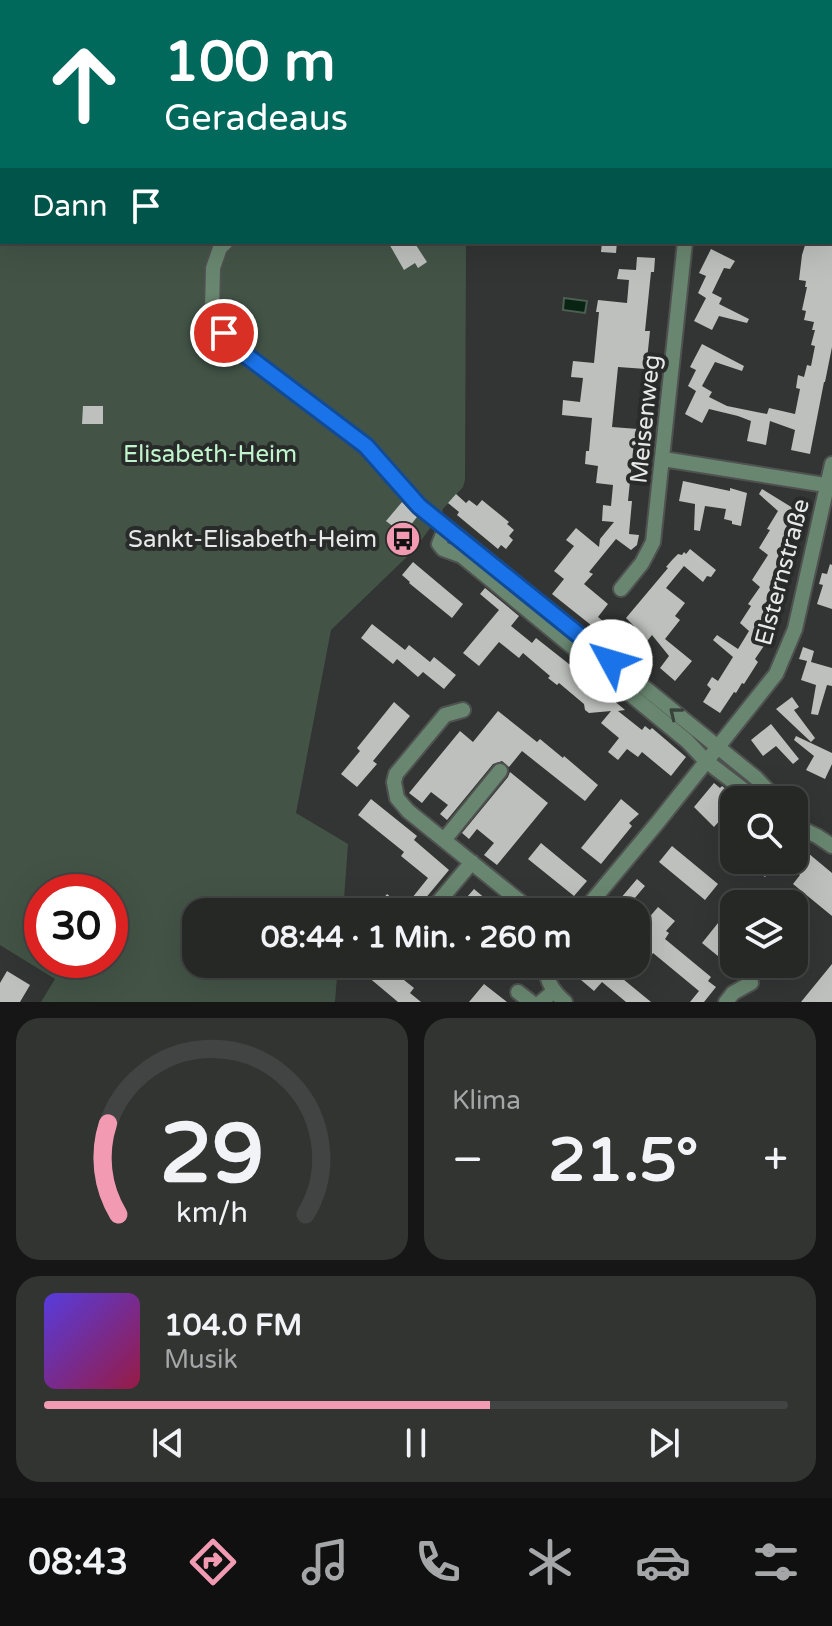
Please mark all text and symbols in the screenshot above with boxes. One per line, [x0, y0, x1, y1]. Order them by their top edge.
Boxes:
text: 100 m [164, 29, 335, 96]
icon: ahead [32, 32, 136, 136]
text: Geradeaus [164, 97, 348, 140]
icon: arrive [124, 184, 168, 228]
text: Dann [32, 188, 108, 225]
pin [190, 299, 258, 367]
icon: arrive [202, 311, 246, 355]
street label: Meisenweg [624, 353, 667, 485]
park label: Elisabeth-Heim [123, 440, 297, 469]
street label: Elsternstraße [749, 496, 816, 649]
bus stop icon: Sankt-Elisabeth-Heim [384, 520, 422, 558]
place label: Sankt-Elisabeth-Heim [128, 525, 377, 554]
position arrow [569, 619, 653, 703]
one-way arrow [670, 708, 685, 723]
map controls [720, 786, 808, 978]
button: search [720, 786, 808, 874]
speed limit sign: 30 [24, 874, 128, 978]
button: layers [720, 890, 808, 978]
text: 08:44 · 1 Min. · 260 m [261, 919, 571, 956]
text: Klima [452, 1085, 521, 1116]
text: 29 [160, 1105, 264, 1205]
text: 21.5° [548, 1125, 698, 1197]
text: − [452, 1134, 483, 1187]
text: + [763, 1134, 788, 1187]
text: km/h [176, 1196, 248, 1230]
text: 104.0 FM [164, 1307, 302, 1344]
text: Musik [164, 1344, 238, 1375]
icon: previous [146, 1421, 190, 1465]
icon: pause [394, 1421, 438, 1465]
icon: next [642, 1421, 686, 1465]
icon: directions [185, 1534, 241, 1590]
icon: music [297, 1534, 353, 1590]
icon: phone [410, 1534, 466, 1590]
icon: climate [522, 1534, 578, 1590]
icon: car [635, 1534, 691, 1590]
icon: filters [748, 1534, 804, 1590]
text: 08:43 [28, 1541, 128, 1584]

